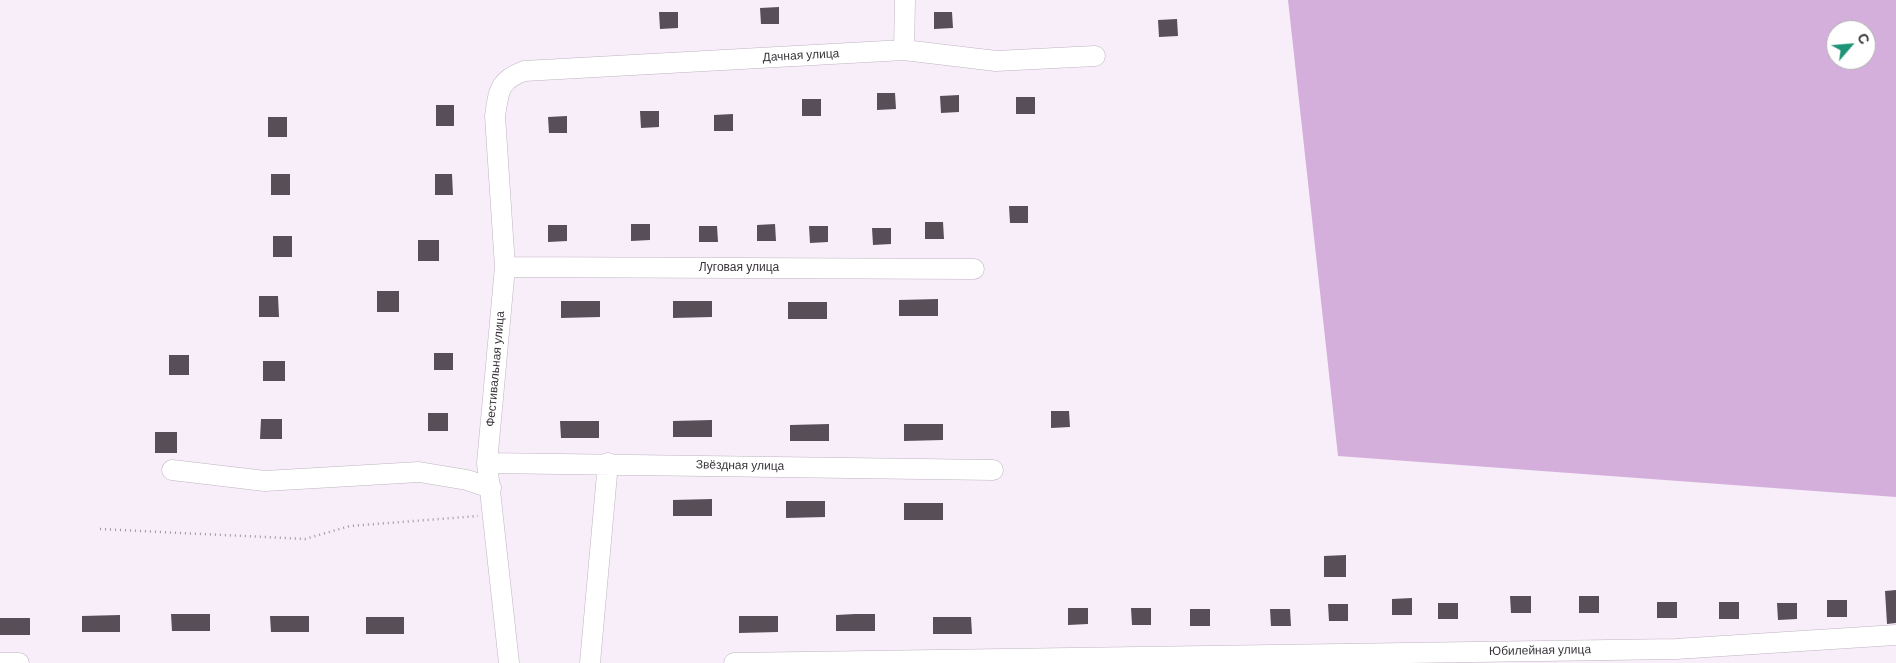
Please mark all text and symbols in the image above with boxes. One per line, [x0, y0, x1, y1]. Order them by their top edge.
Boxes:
north arrow [1826, 20, 1876, 70]
text: С [1853, 30, 1874, 47]
street label: Дачная улица [762, 47, 840, 65]
street label: Луговая улица [699, 261, 779, 275]
street label: Фестивальная улица [484, 311, 508, 427]
street label: Звёздная улица [696, 458, 784, 474]
street label: Юбилейная улица [1489, 643, 1591, 659]

